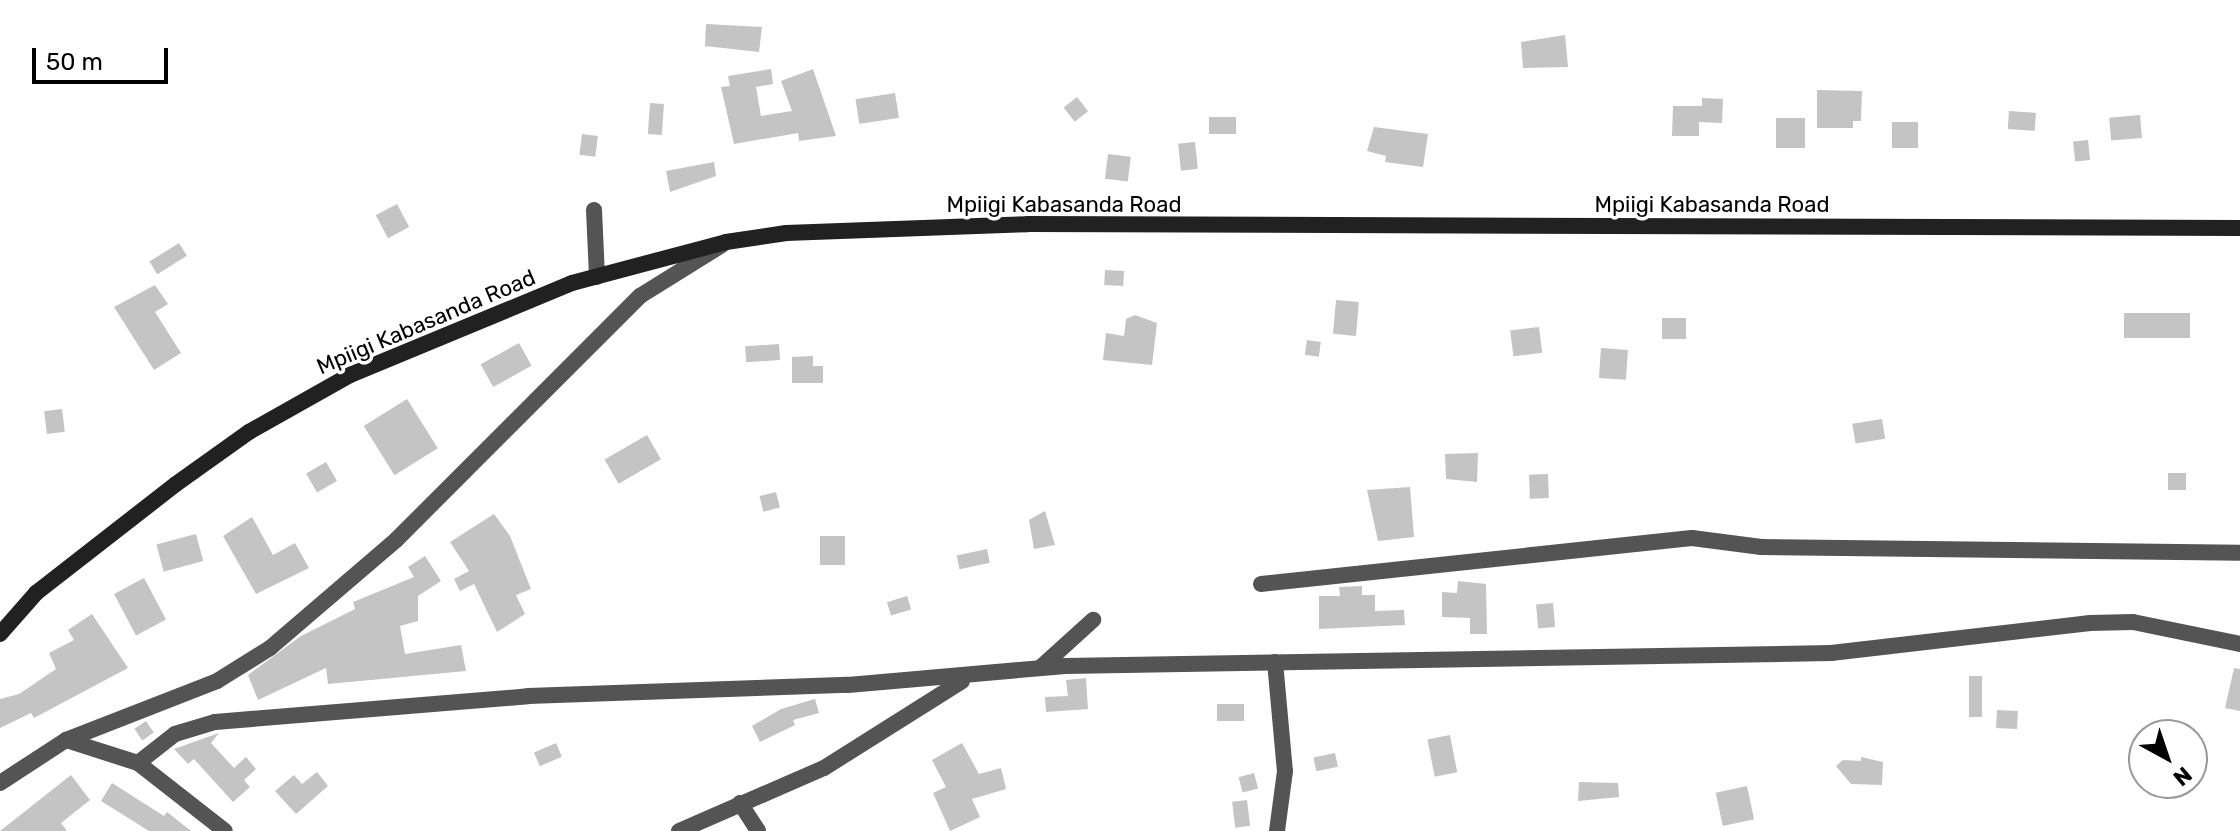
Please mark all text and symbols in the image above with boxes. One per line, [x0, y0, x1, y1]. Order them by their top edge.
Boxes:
scale bar [36, 32, 172, 82]
text: 50 m [46, 48, 103, 76]
street label: Mpiigi Kabasanda Road [947, 192, 1181, 218]
street label: Mpiigi Kabasanda Road [1595, 192, 1829, 218]
street label: Mpiigi Kabasanda Road [313, 264, 539, 380]
north arrow [2128, 719, 2208, 799]
text: N [2168, 761, 2197, 792]

